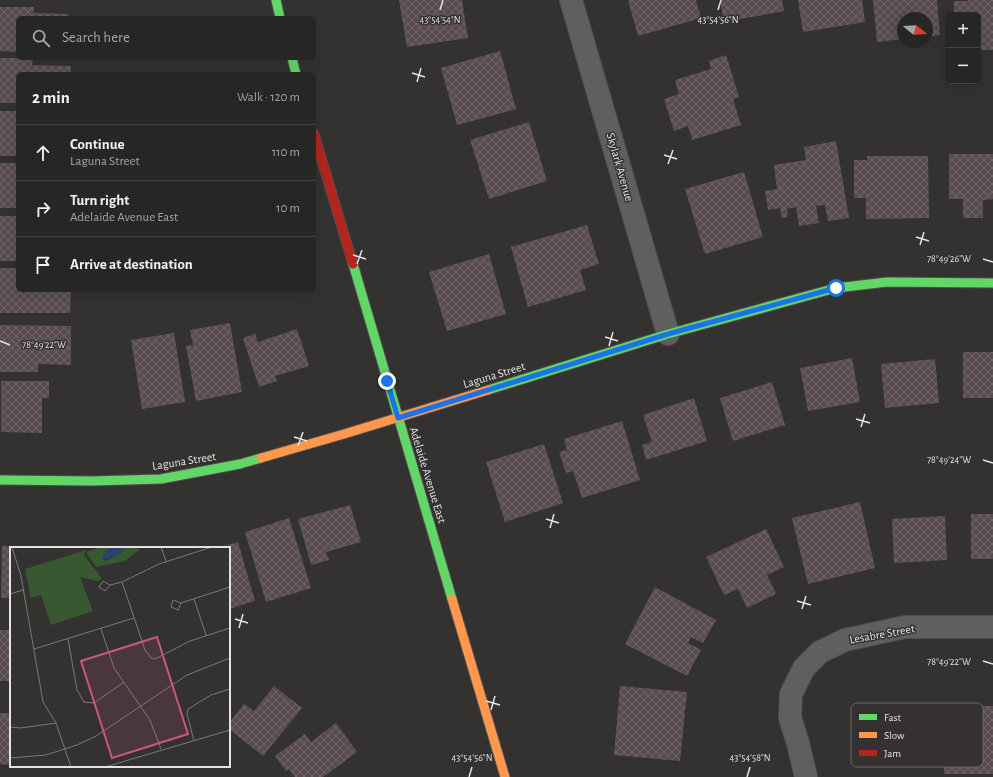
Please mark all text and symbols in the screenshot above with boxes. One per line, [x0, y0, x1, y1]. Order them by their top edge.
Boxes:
north arrow [897, 12, 933, 48]
map controls [945, 12, 981, 84]
button: + [945, 12, 981, 48]
text: 43°54'54"N [419, 15, 461, 25]
text: 43°54'56"N [697, 15, 739, 25]
search box [16, 16, 316, 60]
icon: search [30, 27, 52, 49]
text: Search here [62, 30, 130, 45]
button: − [945, 48, 981, 84]
text: 2 min [32, 89, 70, 106]
text: Walk · 120 m [237, 91, 300, 104]
street label: Skylark Avenue [604, 131, 636, 203]
text: Continue [70, 137, 125, 152]
icon: ahead [32, 142, 54, 164]
text: 110 m [272, 146, 300, 159]
text: Laguna Street [70, 155, 140, 168]
text: Turn right [70, 193, 129, 208]
icon: right [32, 198, 54, 220]
text: 10 m [276, 202, 300, 215]
text: Adelaide Avenue East [70, 211, 178, 224]
icon: arrive [32, 254, 54, 276]
text: 78°49'26"W [927, 254, 971, 264]
text: Arrive at destination [70, 257, 193, 272]
route start [827, 279, 845, 297]
text: 78°49'22"W [22, 340, 66, 350]
street label: Laguna Street [461, 360, 527, 390]
route end [378, 372, 396, 390]
street label: Adelaide Avenue East [408, 425, 448, 525]
street label: Laguna Street [151, 450, 217, 472]
text: 78°49'24"W [927, 455, 971, 465]
inset map [10, 547, 230, 767]
street label: Lesabre Street [848, 622, 916, 646]
text: 78°49'22"W [927, 657, 971, 667]
legend [851, 703, 983, 767]
text: Fast [884, 712, 902, 723]
text: Slow [884, 730, 905, 741]
text: Jam [884, 748, 901, 759]
text: 43°54'56"N [451, 753, 493, 763]
text: 43°54'58"N [729, 753, 771, 763]

